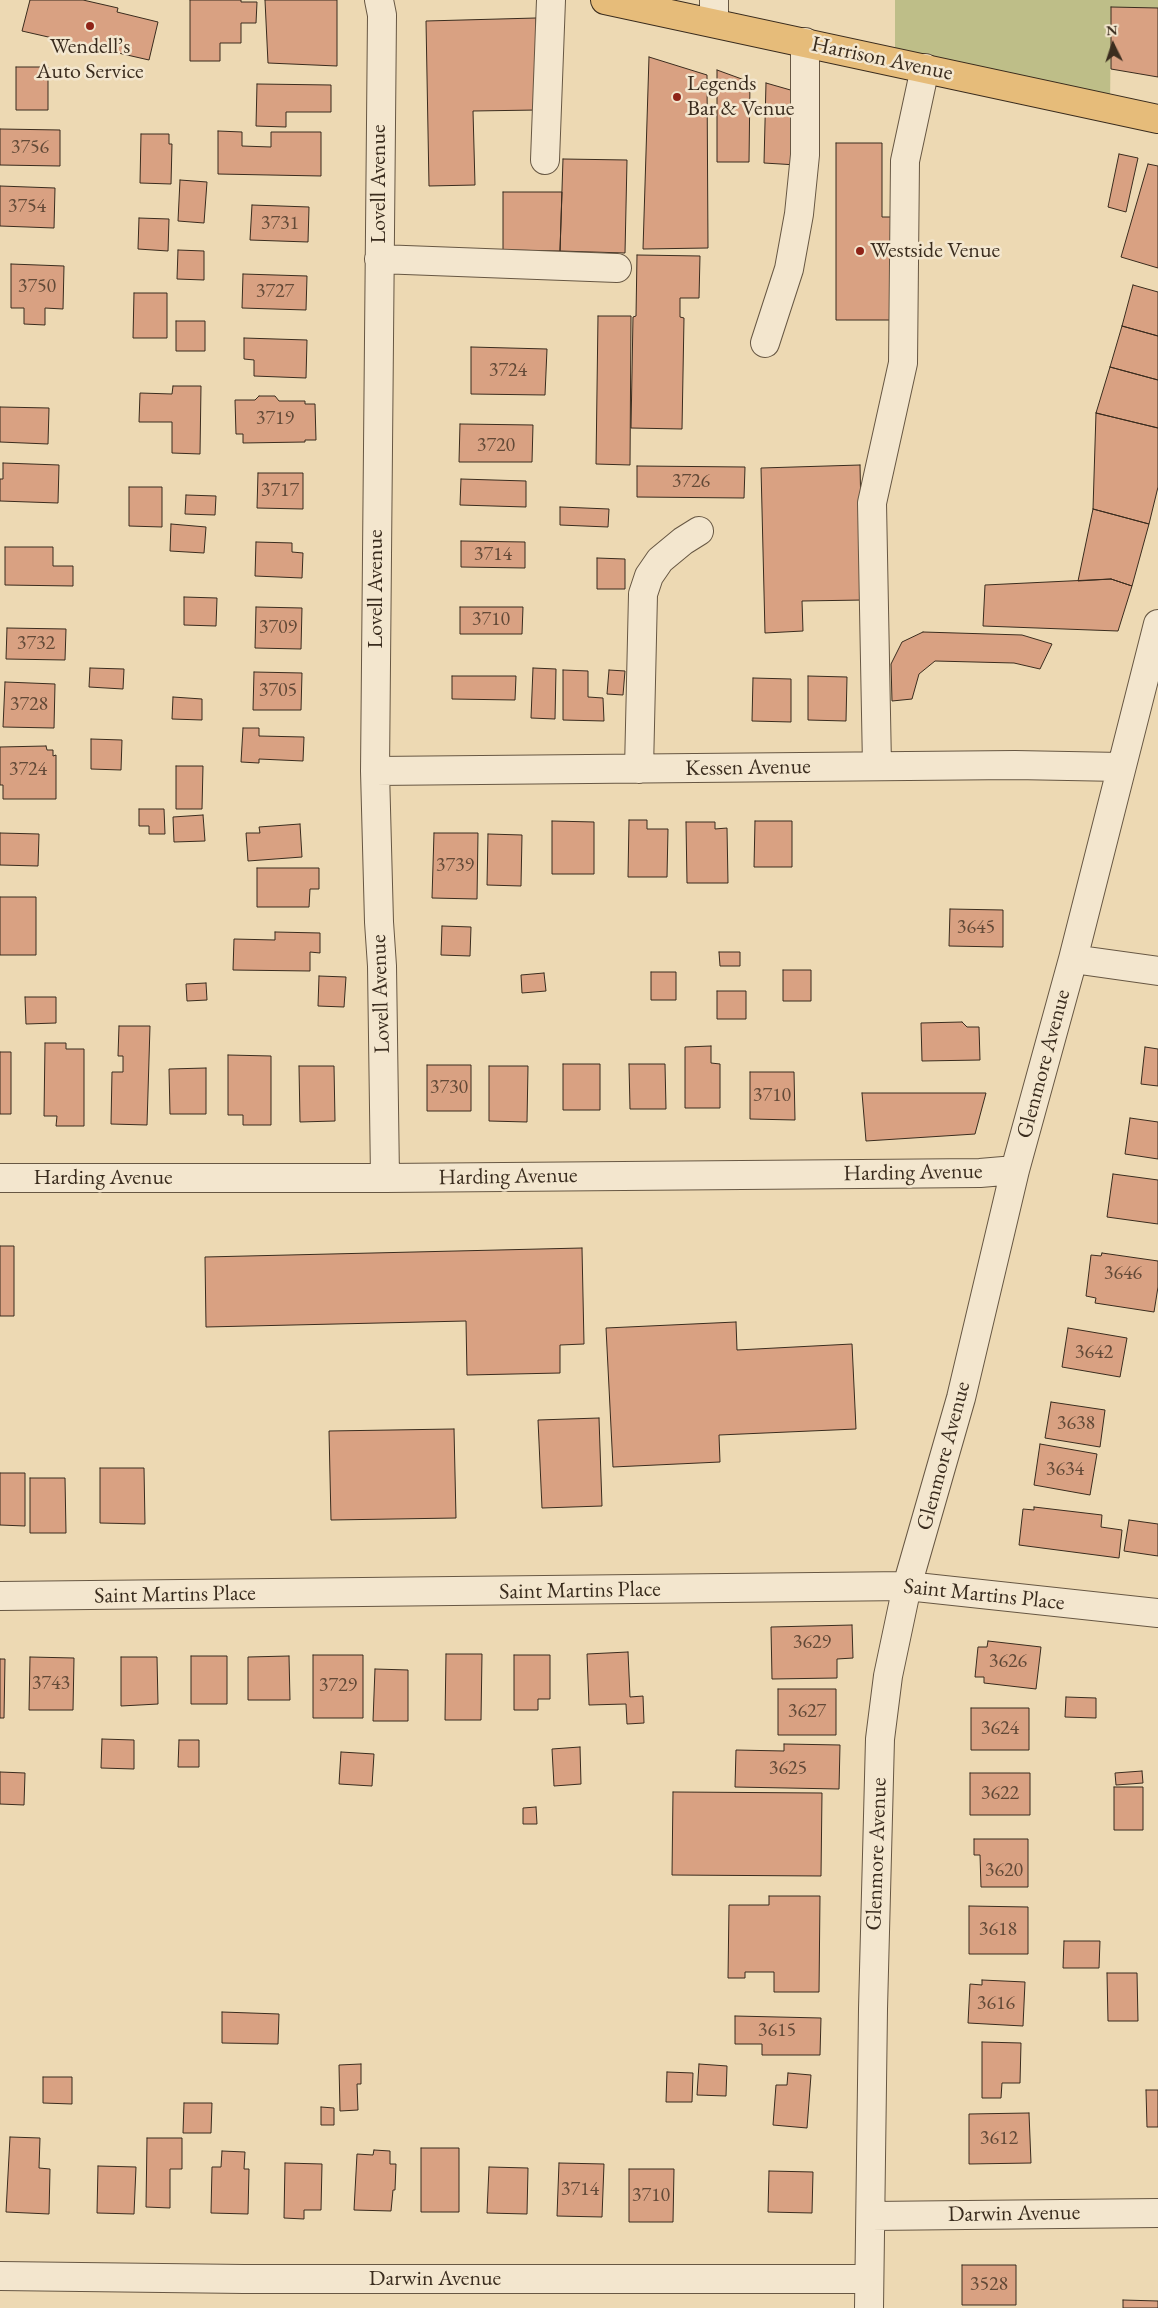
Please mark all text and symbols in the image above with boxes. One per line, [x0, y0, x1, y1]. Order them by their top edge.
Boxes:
marker: Wendell’s Auto Service [84, 20, 96, 32]
north arrow [1088, 20, 1138, 70]
text: N [1106, 21, 1118, 39]
street label: Harrison Avenue [809, 31, 955, 87]
place label: Wendell’s Auto Service [36, 34, 144, 86]
place label: Legends Bar & Venue [687, 71, 794, 122]
marker: Legends Bar & Venue [671, 91, 683, 103]
street label: Lovell Avenue [366, 124, 392, 244]
house number: 3756 [11, 136, 49, 160]
house number: 3754 [8, 195, 46, 219]
house number: 3731 [261, 212, 299, 236]
place label: Westside Venue [870, 238, 1000, 264]
marker: Westside Venue [854, 245, 866, 257]
house number: 3750 [18, 275, 56, 299]
house number: 3727 [256, 280, 294, 304]
house number: 3724 [489, 359, 527, 383]
house number: 3719 [256, 407, 294, 431]
house number: 3720 [477, 434, 515, 458]
house number: 3726 [672, 470, 710, 494]
house number: 3717 [261, 479, 299, 503]
street label: Lovell Avenue [363, 529, 389, 649]
house number: 3714 [474, 543, 512, 567]
house number: 3710 [472, 608, 510, 632]
house number: 3709 [259, 616, 297, 640]
house number: 3732 [17, 632, 55, 656]
house number: 3705 [259, 679, 297, 703]
house number: 3728 [10, 693, 48, 717]
street label: Kessen Avenue [685, 754, 811, 782]
house number: 3724 [9, 758, 47, 782]
house number: 3739 [436, 854, 474, 878]
house number: 3645 [957, 916, 995, 940]
street label: Lovell Avenue [366, 934, 396, 1054]
street label: Glenmore Avenue [1011, 987, 1077, 1141]
house number: 3730 [430, 1076, 468, 1100]
house number: 3710 [753, 1084, 791, 1108]
street label: Harding Avenue [843, 1159, 983, 1187]
street label: Harding Avenue [438, 1163, 578, 1191]
street label: Harding Avenue [33, 1165, 173, 1191]
house number: 3646 [1104, 1262, 1142, 1286]
house number: 3642 [1075, 1341, 1113, 1365]
street label: Glenmore Avenue [911, 1379, 977, 1533]
house number: 3638 [1057, 1412, 1095, 1436]
house number: 3634 [1046, 1458, 1084, 1482]
street label: Saint Martins Place [902, 1573, 1066, 1617]
street label: Saint Martins Place [499, 1576, 661, 1606]
street label: Saint Martins Place [94, 1580, 256, 1610]
house number: 3629 [793, 1631, 831, 1655]
house number: 3626 [989, 1650, 1027, 1674]
house number: 3743 [32, 1672, 70, 1696]
house number: 3729 [319, 1674, 357, 1698]
house number: 3627 [788, 1700, 826, 1724]
house number: 3624 [981, 1717, 1019, 1741]
house number: 3625 [769, 1757, 807, 1781]
street label: Glenmore Avenue [861, 1777, 893, 1931]
house number: 3622 [981, 1782, 1019, 1806]
house number: 3620 [985, 1859, 1023, 1883]
house number: 3618 [979, 1918, 1017, 1942]
house number: 3616 [977, 1992, 1015, 2016]
house number: 3615 [758, 2019, 796, 2043]
house number: 3612 [980, 2127, 1018, 2151]
house number: 3714 [561, 2178, 599, 2202]
house number: 3710 [632, 2184, 670, 2208]
street label: Darwin Avenue [948, 2200, 1080, 2228]
street label: Darwin Avenue [369, 2266, 501, 2292]
house number: 3528 [970, 2273, 1008, 2297]

